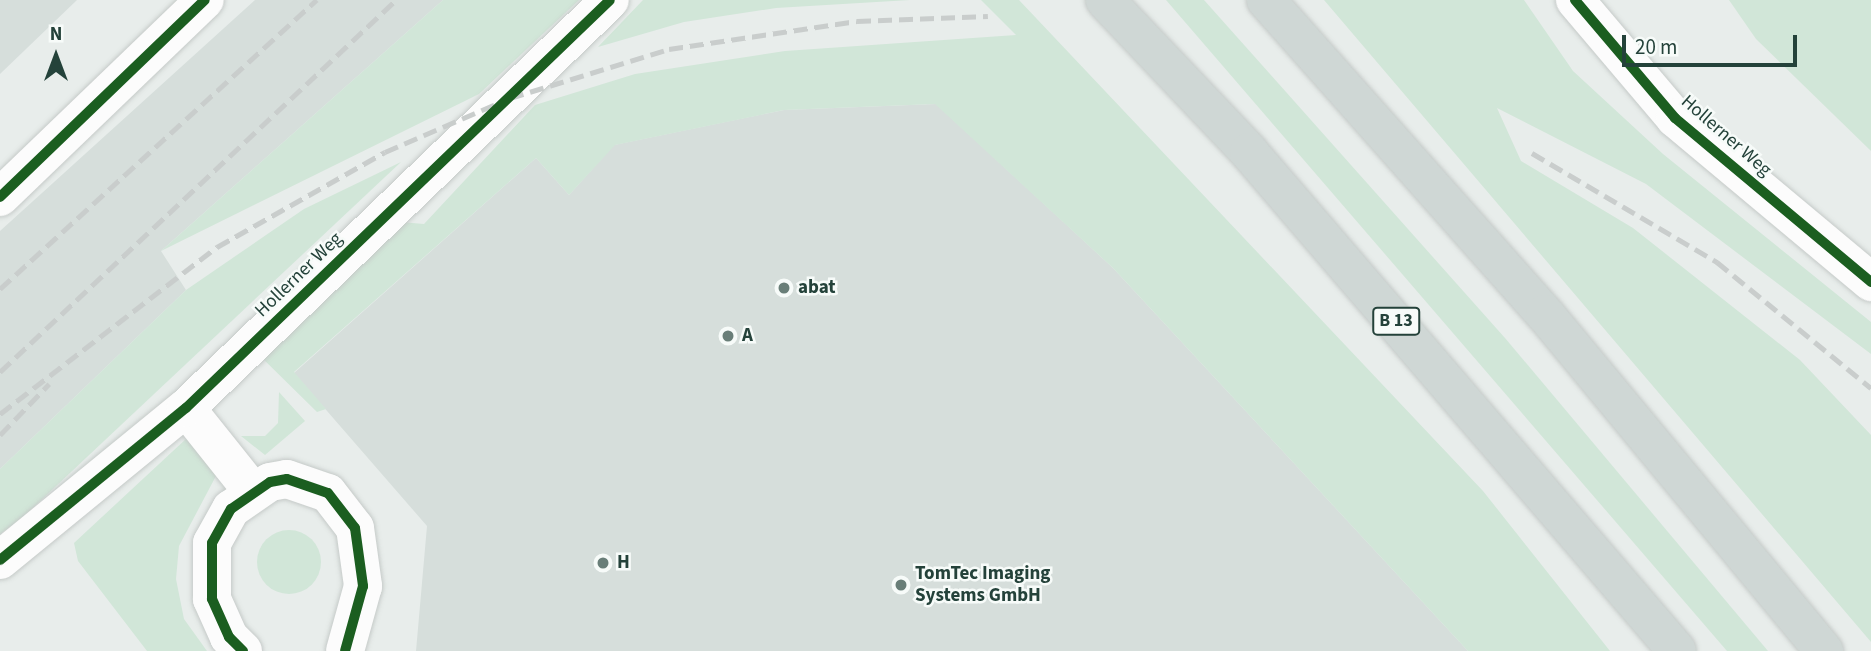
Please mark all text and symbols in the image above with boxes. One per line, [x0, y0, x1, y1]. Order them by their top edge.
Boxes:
north arrow [21, 21, 91, 91]
text: N [50, 21, 62, 48]
scale bar [1626, 21, 1801, 65]
text: 20 m [1635, 32, 1677, 62]
street label: Hollerner Weg [1676, 91, 1776, 181]
street label: Hollerner Weg [251, 228, 347, 322]
place label: abat [798, 277, 836, 299]
marker: abat [776, 280, 792, 296]
road number: B 13 [1372, 306, 1420, 335]
place label: A [742, 325, 753, 347]
marker: A [720, 328, 736, 344]
place label: H [617, 552, 630, 574]
marker: H [595, 555, 611, 571]
place label: TomTec Imaging Systems GmbH [915, 563, 1050, 607]
marker: TomTec Imaging Systems GmbH [893, 577, 909, 593]

